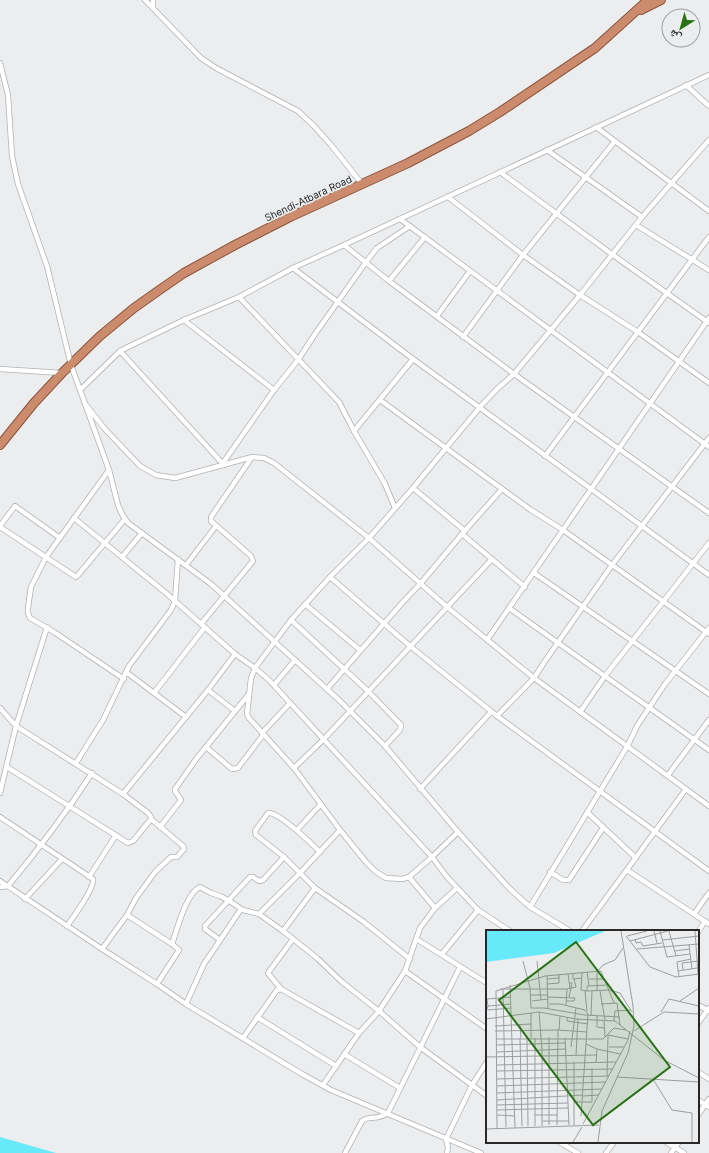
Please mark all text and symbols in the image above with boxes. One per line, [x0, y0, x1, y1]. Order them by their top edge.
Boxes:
north arrow [661, 8, 701, 48]
text: ش [666, 26, 684, 45]
street label: Shendi-Atbara Road [262, 172, 354, 224]
inset map [486, 930, 699, 1143]

